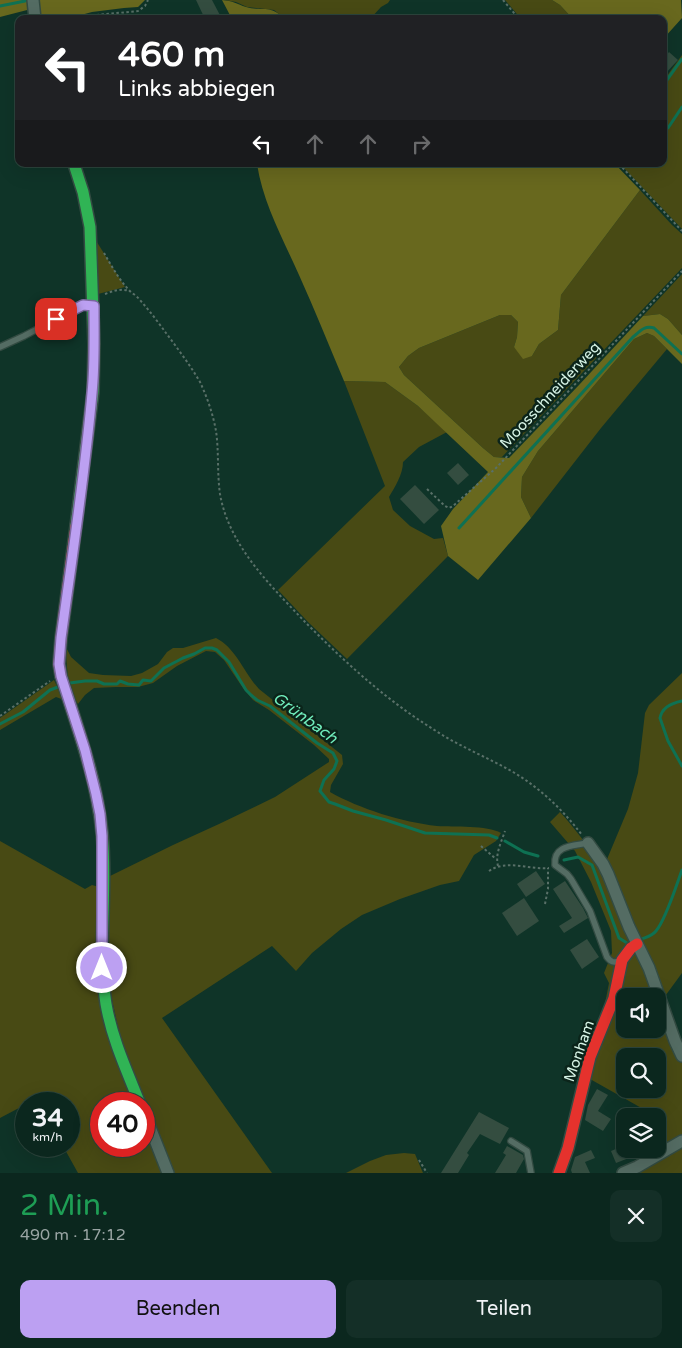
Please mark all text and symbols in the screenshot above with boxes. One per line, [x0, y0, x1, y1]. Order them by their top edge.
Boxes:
text: 460 m [118, 34, 225, 76]
icon: left [35, 35, 100, 100]
text: Links abbiegen [118, 76, 276, 102]
icon: left [248, 130, 276, 158]
icon: ahead [301, 130, 329, 158]
icon: ahead [354, 130, 382, 158]
icon: right [407, 130, 435, 158]
pin [35, 298, 77, 340]
icon: arrive [42, 305, 70, 333]
street label: Moosschneiderweg [496, 338, 604, 452]
water label: Grünbach [269, 688, 342, 749]
position arrow [75, 941, 127, 993]
map controls [616, 988, 666, 1158]
button: sound [616, 988, 666, 1038]
street label: Monham [560, 1018, 598, 1084]
button: search [616, 1048, 666, 1098]
speed limit sign: 40 [90, 1092, 155, 1157]
text: 34 [32, 1103, 63, 1133]
button: layers [616, 1108, 666, 1158]
text: km/h [32, 1130, 63, 1144]
text: 2 Min. [20, 1187, 109, 1224]
button: close [610, 1190, 662, 1242]
text: 490 m · 17:12 [20, 1225, 126, 1245]
button: Beenden [20, 1280, 336, 1338]
button: Teilen [346, 1280, 662, 1338]

